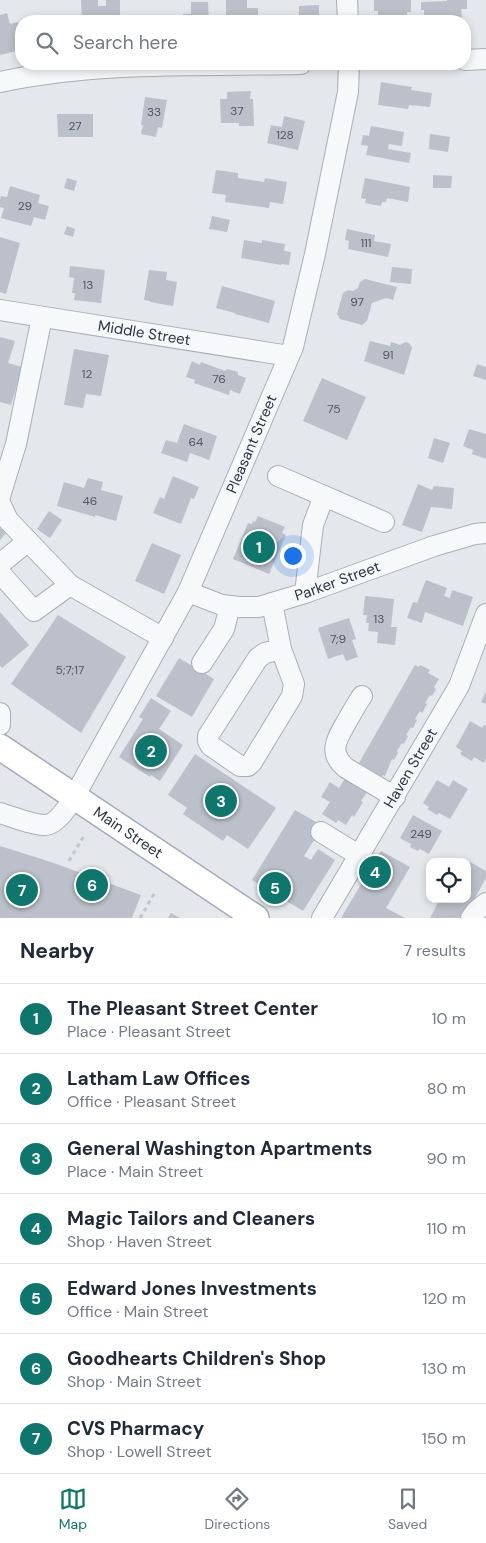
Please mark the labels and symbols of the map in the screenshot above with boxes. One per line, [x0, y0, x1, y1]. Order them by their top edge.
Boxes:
house number: 37 [230, 103, 244, 119]
house number: 33 [147, 104, 161, 120]
house number: 27 [68, 118, 82, 134]
house number: 128 [276, 127, 294, 143]
house number: 29 [18, 198, 32, 214]
house number: 111 [360, 235, 372, 251]
house number: 13 [83, 277, 93, 293]
house number: 97 [350, 294, 364, 310]
street label: Middle Street [96, 316, 192, 350]
house number: 91 [382, 347, 394, 363]
house number: 12 [82, 366, 92, 382]
house number: 76 [212, 371, 226, 387]
street label: Pleasant Street [221, 391, 281, 496]
house number: 75 [327, 401, 341, 417]
house number: 64 [189, 434, 203, 450]
house number: 46 [83, 493, 97, 509]
pin: 1 [243, 528, 275, 566]
your location [280, 543, 306, 569]
street label: Parker Street [292, 556, 383, 606]
house number: 13 [374, 611, 384, 627]
house number: 7;9 [330, 631, 346, 647]
house number: 5;7;17 [56, 662, 84, 678]
street label: Haven Street [379, 725, 442, 812]
pin: 2 [135, 732, 167, 770]
pin: 3 [205, 782, 237, 820]
street label: Main Street [89, 802, 167, 863]
house number: 249 [410, 826, 432, 842]
pin: 4 [359, 853, 391, 891]
pin: 6 [76, 866, 108, 904]
pin: 5 [259, 869, 291, 907]
pin: 7 [6, 871, 38, 909]

